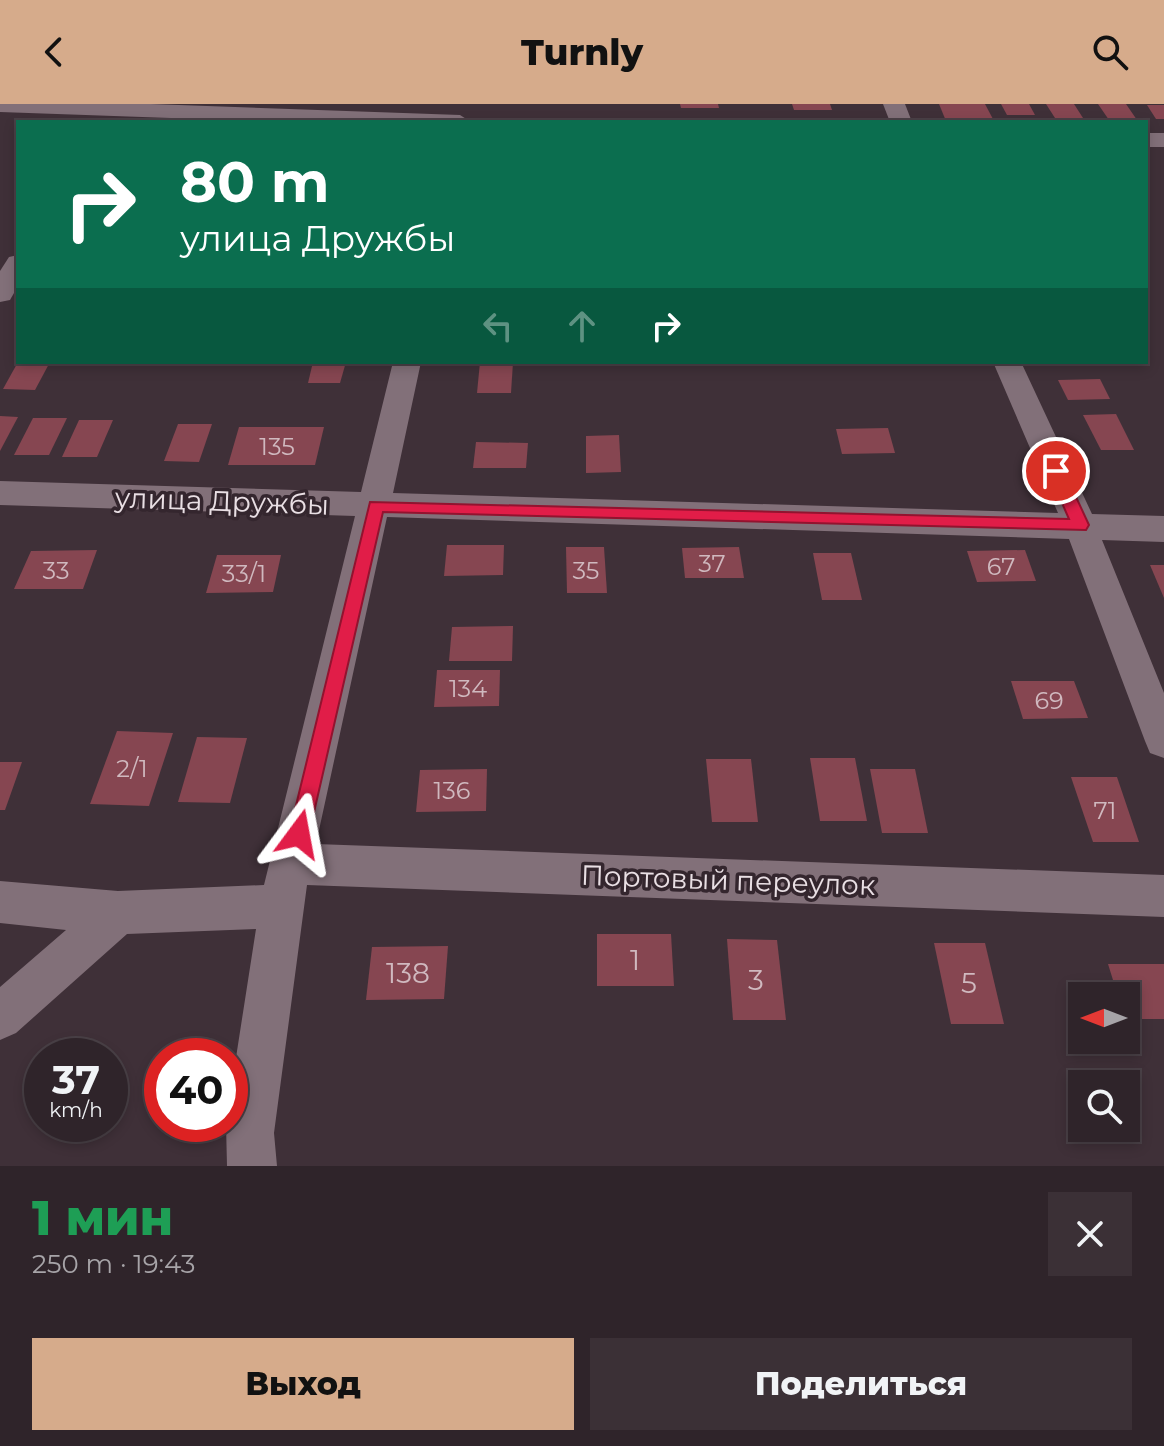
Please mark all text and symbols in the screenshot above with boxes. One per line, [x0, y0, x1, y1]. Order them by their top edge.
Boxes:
icon: back [32, 30, 76, 74]
text: Turnly [521, 30, 643, 74]
icon: search [1088, 30, 1132, 74]
text: 80 m [180, 148, 330, 216]
icon: right [48, 152, 152, 256]
text: улица Дружбы [180, 216, 455, 260]
icon: left [476, 304, 520, 348]
icon: ahead [560, 304, 604, 348]
icon: right [644, 304, 688, 348]
house number: 135 [259, 432, 295, 461]
pin [1022, 437, 1090, 505]
icon: arrive [1034, 449, 1078, 493]
street label: улица Дружбы [113, 480, 330, 522]
house number: 37 [698, 549, 726, 578]
house number: 67 [987, 552, 1015, 581]
house number: 33 [43, 556, 69, 585]
house number: 35 [573, 556, 599, 585]
house number: 33/1 [222, 559, 266, 588]
house number: 134 [449, 674, 487, 703]
house number: 69 [1034, 686, 1064, 715]
house number: 2/1 [116, 754, 148, 783]
house number: 136 [434, 776, 470, 805]
position arrow [257, 792, 341, 876]
house number: 71 [1093, 796, 1117, 825]
street label: Портовый переулок [580, 858, 876, 902]
house number: 1 [630, 943, 640, 977]
house number: 138 [386, 956, 430, 990]
house number: 3 [748, 963, 764, 997]
house number: 5 [961, 966, 977, 1000]
north arrow [1068, 982, 1140, 1054]
map controls [1068, 982, 1140, 1142]
speed limit sign: 40 [144, 1038, 248, 1142]
text: 37 [52, 1055, 100, 1104]
button: search [1068, 1070, 1140, 1142]
text: km/h [49, 1098, 103, 1122]
text: 1 мин [32, 1189, 173, 1247]
button: close [1048, 1192, 1132, 1276]
text: 250 m · 19:43 [32, 1248, 195, 1280]
button: Выход [32, 1338, 574, 1430]
button: Поделиться [590, 1338, 1132, 1430]

